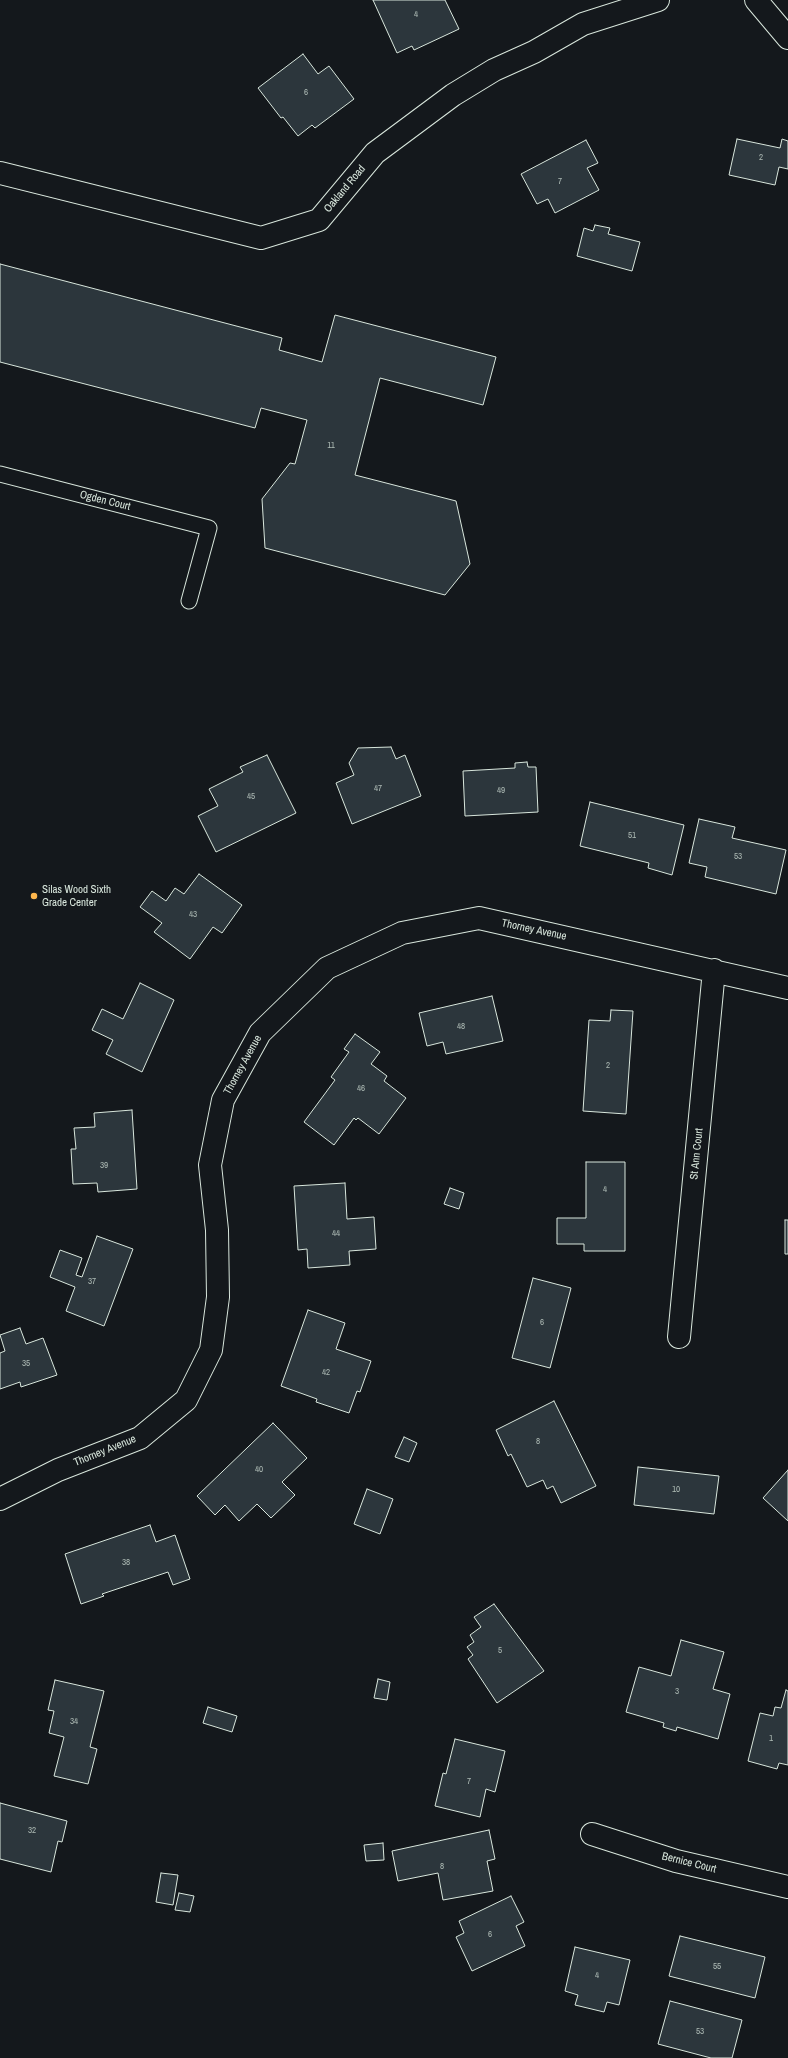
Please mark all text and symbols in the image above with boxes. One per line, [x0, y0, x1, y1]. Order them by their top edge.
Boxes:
house number: 4 [414, 10, 418, 20]
house number: 6 [304, 88, 308, 98]
house number: 2 [759, 153, 763, 163]
street label: Oakland Road [321, 163, 369, 215]
house number: 7 [558, 177, 562, 187]
house number: 11 [327, 441, 335, 451]
street label: Ogden Court [78, 488, 132, 514]
house number: 47 [374, 784, 382, 794]
house number: 49 [497, 786, 505, 796]
house number: 45 [247, 792, 255, 802]
house number: 51 [628, 831, 636, 841]
house number: 53 [734, 852, 742, 862]
place label: Silas Wood Sixth Grade Center [42, 883, 111, 909]
marker: Silas Wood Sixth Grade Center [29, 891, 39, 901]
house number: 43 [189, 910, 197, 920]
street label: Thorney Avenue [500, 917, 568, 943]
house number: 48 [457, 1022, 465, 1032]
street label: Thorney Avenue [221, 1033, 265, 1097]
house number: 2 [606, 1061, 610, 1071]
house number: 46 [357, 1084, 365, 1094]
street label: St Ann Court [688, 1128, 706, 1180]
house number: 39 [100, 1161, 108, 1171]
house number: 4 [603, 1185, 607, 1195]
house number: 44 [332, 1229, 340, 1239]
house number: 37 [88, 1277, 96, 1287]
house number: 6 [540, 1318, 544, 1328]
house number: 35 [22, 1359, 30, 1369]
house number: 42 [322, 1368, 330, 1378]
street label: Thorney Avenue [72, 1433, 138, 1469]
house number: 8 [536, 1437, 540, 1447]
house number: 40 [255, 1465, 263, 1475]
house number: 10 [672, 1485, 680, 1495]
house number: 38 [122, 1558, 130, 1568]
house number: 5 [498, 1646, 502, 1656]
house number: 3 [675, 1687, 679, 1697]
house number: 34 [70, 1717, 78, 1727]
house number: 1 [769, 1734, 773, 1744]
house number: 7 [467, 1777, 471, 1787]
house number: 32 [28, 1826, 36, 1836]
street label: Bernice Court [660, 1850, 718, 1876]
house number: 8 [440, 1862, 444, 1872]
house number: 6 [488, 1930, 492, 1940]
house number: 55 [713, 1962, 721, 1972]
house number: 4 [595, 1971, 599, 1981]
house number: 53 [696, 2027, 704, 2037]

